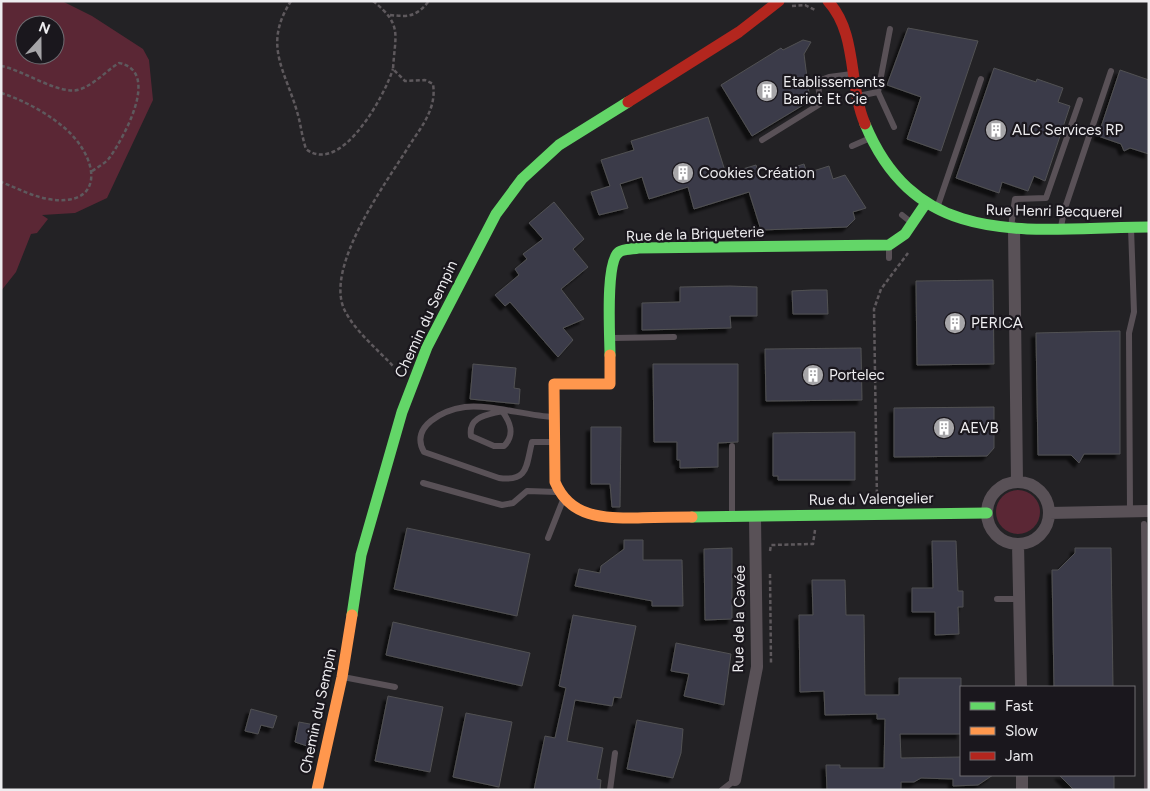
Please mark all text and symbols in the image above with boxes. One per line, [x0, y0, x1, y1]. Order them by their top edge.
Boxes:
north arrow [15, 15, 65, 65]
text: N [36, 18, 53, 38]
place label: Etablissements Bariot Et Cie [783, 73, 885, 108]
building icon: Etablissements Bariot Et Cie [755, 79, 779, 103]
building icon: ALC Services RP [984, 118, 1008, 142]
place label: ALC Services RP [1012, 121, 1124, 139]
building icon: Cookies Création [671, 161, 695, 185]
place label: Cookies Création [699, 164, 815, 182]
street label: Rue Henri Becquerel [985, 201, 1123, 221]
street label: Rue de la Briqueterie [625, 223, 765, 245]
street label: Chemin du Sempin [391, 257, 461, 381]
building icon: PERICA [943, 311, 967, 335]
place label: PERICA [971, 314, 1023, 332]
building icon: Portelec [801, 363, 825, 387]
place label: Portelec [829, 366, 885, 384]
building icon: AEVB [932, 416, 956, 440]
place label: AEVB [960, 419, 999, 437]
street label: Rue du Valengelier [808, 489, 934, 509]
street label: Rue de la Cavée [729, 565, 749, 673]
street label: Chemin du Sempin [296, 647, 340, 775]
legend [960, 686, 1135, 776]
text: Fast [1005, 697, 1034, 715]
text: Slow [1005, 722, 1038, 740]
text: Jam [1005, 747, 1033, 765]

